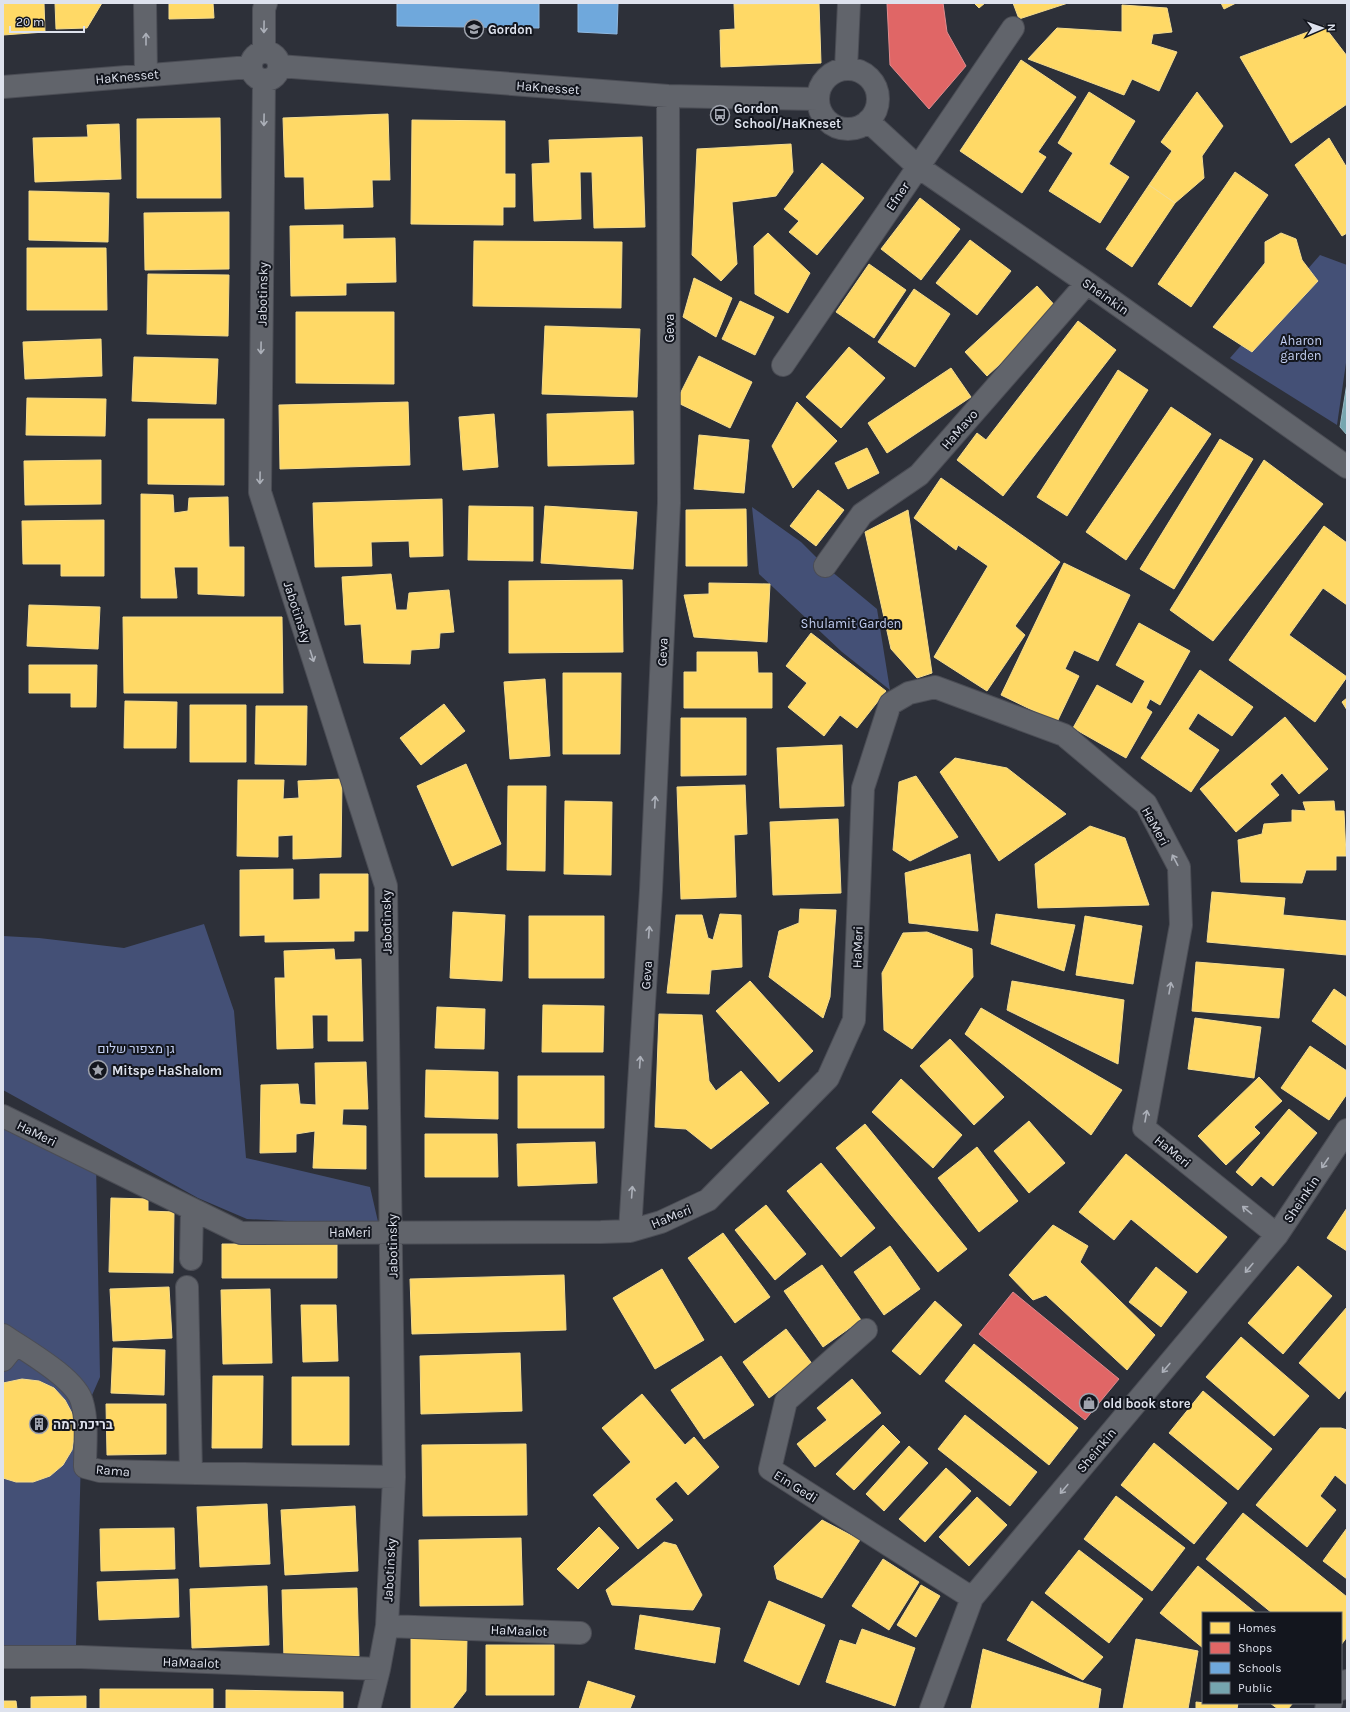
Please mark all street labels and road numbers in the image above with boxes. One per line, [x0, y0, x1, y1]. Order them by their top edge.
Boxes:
street label: HaKnesset [95, 66, 159, 87]
street label: HaKnesset [516, 78, 580, 97]
street label: Efner [883, 179, 912, 213]
street label: Jabotinsky [254, 262, 271, 326]
street label: Sheinkin [1080, 275, 1132, 318]
street label: Geva [662, 314, 677, 342]
street label: HaMavo [938, 406, 981, 452]
street label: Jabotinsky [281, 579, 315, 645]
street label: Geva [654, 637, 671, 667]
street label: HaMeri [1139, 804, 1172, 848]
street label: Jabotinsky [378, 890, 395, 954]
street label: HaMeri [849, 926, 866, 968]
street label: Geva [638, 960, 655, 990]
street label: HaMeri [15, 1117, 59, 1149]
street label: HaMeri [1152, 1132, 1194, 1170]
street label: Sheinkin [1280, 1173, 1322, 1226]
street label: HaMeri [649, 1202, 694, 1231]
street label: Jabotinsky [384, 1214, 401, 1278]
street label: HaMeri [329, 1225, 371, 1240]
street label: Sheinkin [1074, 1425, 1119, 1476]
street label: Rama [95, 1462, 131, 1479]
street label: Ein Gedi [771, 1467, 820, 1506]
street label: Jabotinsky [380, 1538, 399, 1602]
street label: HaMaalot [490, 1622, 548, 1639]
street label: HaMaalot [162, 1654, 220, 1671]

